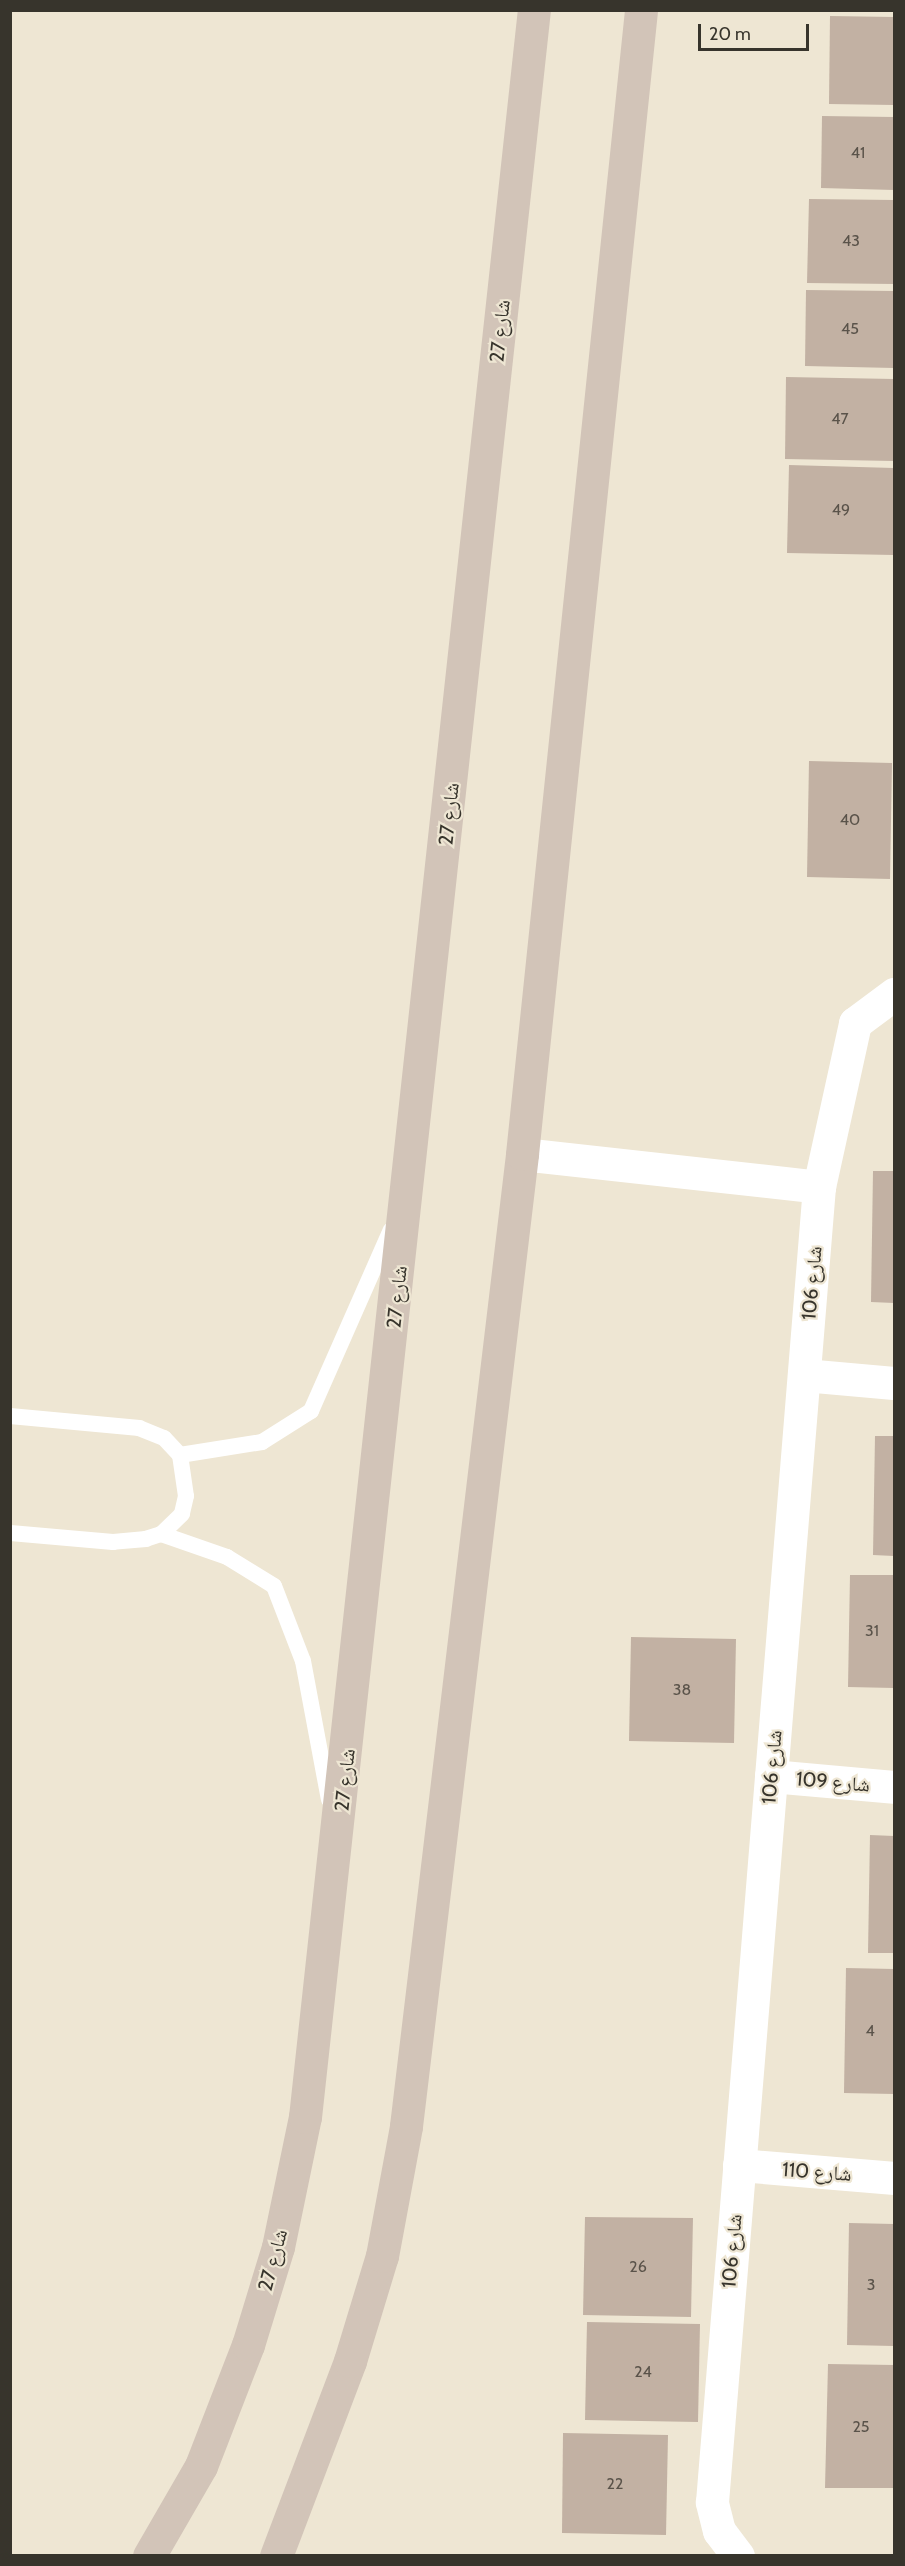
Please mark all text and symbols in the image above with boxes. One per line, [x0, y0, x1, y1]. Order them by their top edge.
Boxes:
scale bar [701, 12, 812, 50]
text: 20 m [709, 23, 751, 45]
house number: 41 [851, 143, 865, 163]
house number: 43 [842, 231, 860, 251]
street label: شارع 27 [485, 298, 515, 364]
house number: 45 [841, 319, 859, 339]
house number: 47 [831, 409, 849, 429]
house number: 49 [832, 500, 850, 520]
street label: شارع 27 [434, 781, 464, 847]
house number: 40 [840, 810, 860, 830]
street label: شارع 106 [797, 1245, 827, 1321]
street label: شارع 27 [382, 1264, 412, 1330]
house number: 31 [865, 1621, 879, 1641]
house number: 38 [673, 1680, 691, 1700]
street label: شارع 106 [757, 1729, 787, 1805]
street label: شارع 27 [330, 1747, 360, 1813]
street label: شارع 109 [795, 1767, 871, 1797]
house number: 4 [865, 2021, 875, 2041]
street label: شارع 110 [781, 2158, 853, 2186]
street label: شارع 106 [717, 2213, 747, 2289]
street label: شارع 27 [253, 2226, 293, 2294]
house number: 26 [629, 2257, 647, 2277]
house number: 3 [867, 2275, 875, 2295]
house number: 24 [634, 2362, 652, 2382]
house number: 25 [852, 2417, 870, 2437]
house number: 22 [607, 2474, 623, 2494]

